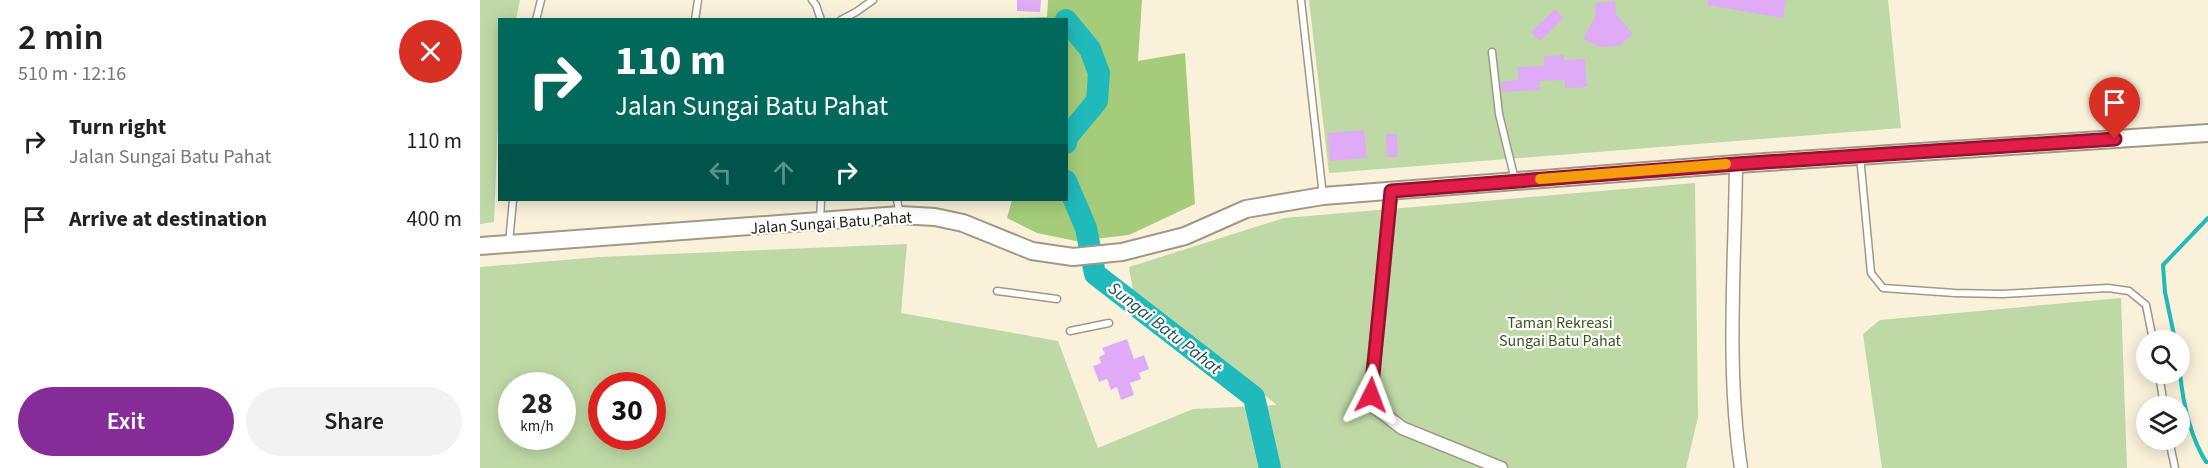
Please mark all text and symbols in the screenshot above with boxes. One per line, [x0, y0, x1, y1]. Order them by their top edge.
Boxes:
text: 2 min [18, 12, 104, 63]
button: close [399, 20, 462, 83]
text: 110 m [615, 31, 726, 91]
icon: right [516, 42, 594, 120]
text: 510 m · 12:16 [18, 60, 126, 88]
pin [2089, 77, 2140, 139]
icon: arrive [2098, 86, 2131, 119]
text: Jalan Sungai Batu Pahat [615, 87, 888, 126]
text: Turn right [69, 111, 166, 143]
icon: right [18, 125, 51, 158]
text: 110 m [407, 125, 462, 157]
text: Jalan Sungai Batu Pahat [69, 143, 271, 171]
icon: left [704, 156, 737, 189]
icon: ahead [767, 156, 800, 189]
icon: right [830, 156, 863, 189]
icon: arrive [18, 203, 51, 236]
text: Arrive at destination [69, 203, 267, 235]
text: 400 m [407, 203, 462, 235]
street label: Jalan Sungai Batu Pahat [750, 206, 913, 240]
water label: Sungai Batu Pahat [1103, 276, 1228, 381]
park label: Taman Rekreasi Sungai Batu Pahat [1499, 312, 1622, 352]
map controls [2136, 330, 2190, 450]
button: search [2136, 330, 2190, 384]
position arrow [1339, 363, 1403, 427]
speed limit sign: 30 [588, 372, 666, 450]
text: 28 [521, 382, 553, 425]
button: Exit [18, 387, 234, 456]
button: Share [246, 387, 462, 456]
button: layers [2136, 396, 2190, 450]
text: km/h [520, 416, 554, 437]

